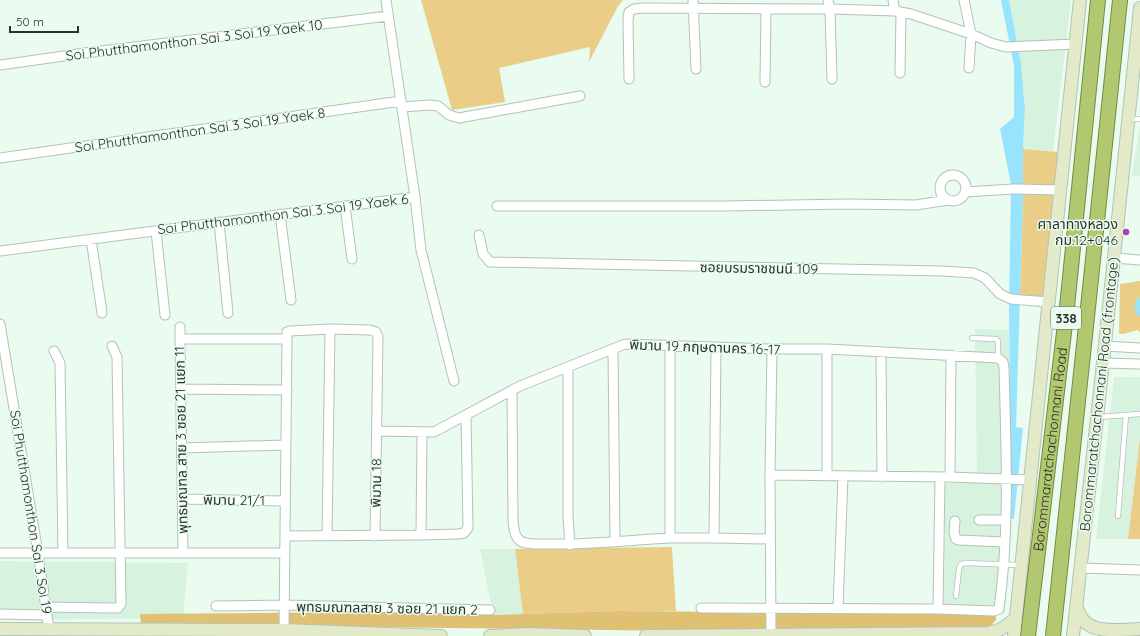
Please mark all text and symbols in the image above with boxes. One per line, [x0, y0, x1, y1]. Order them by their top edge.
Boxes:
scale bar [10, 8, 78, 34]
text: 50 m [16, 14, 44, 29]
street label: Soi Phutthamonthon Sai 3 Soi 19 Yaek 10 [65, 15, 323, 65]
street label: Soi Phutthamonthon Sai 3 Soi 19 Yaek 8 [74, 104, 326, 156]
street label: Soi Phutthamonthon Sai 3 Soi 19 Yaek 6 [157, 190, 410, 238]
place label: ศาลาทางหลวง กม.12+046 [1038, 215, 1118, 249]
marker: ศาลาทางหลวง กม.12+046 [1121, 227, 1131, 237]
street label: Borommaratchachonnani Road (frontage) [1076, 256, 1122, 532]
street label: ซอยบรมราชชนนี 109 [700, 258, 818, 278]
road number: 338 [1051, 307, 1081, 329]
street label: พิมาน 19 กฤษดานคร 16-17 [629, 335, 781, 359]
street label: พุทธมณฑล สาย 3 ซอย 21 แยก 11 [170, 346, 192, 534]
street label: Borommaratchachonnani Road [1029, 346, 1071, 552]
street label: Soi Phutthamonthon Sai 3 Soi 19 [6, 409, 56, 615]
street label: พิมาน 18 [367, 458, 385, 508]
street label: พิมาน 21/1 [203, 490, 265, 510]
street label: พุทธมณฑลสาย 3 ซอย 21 แยก 2 [296, 597, 478, 619]

